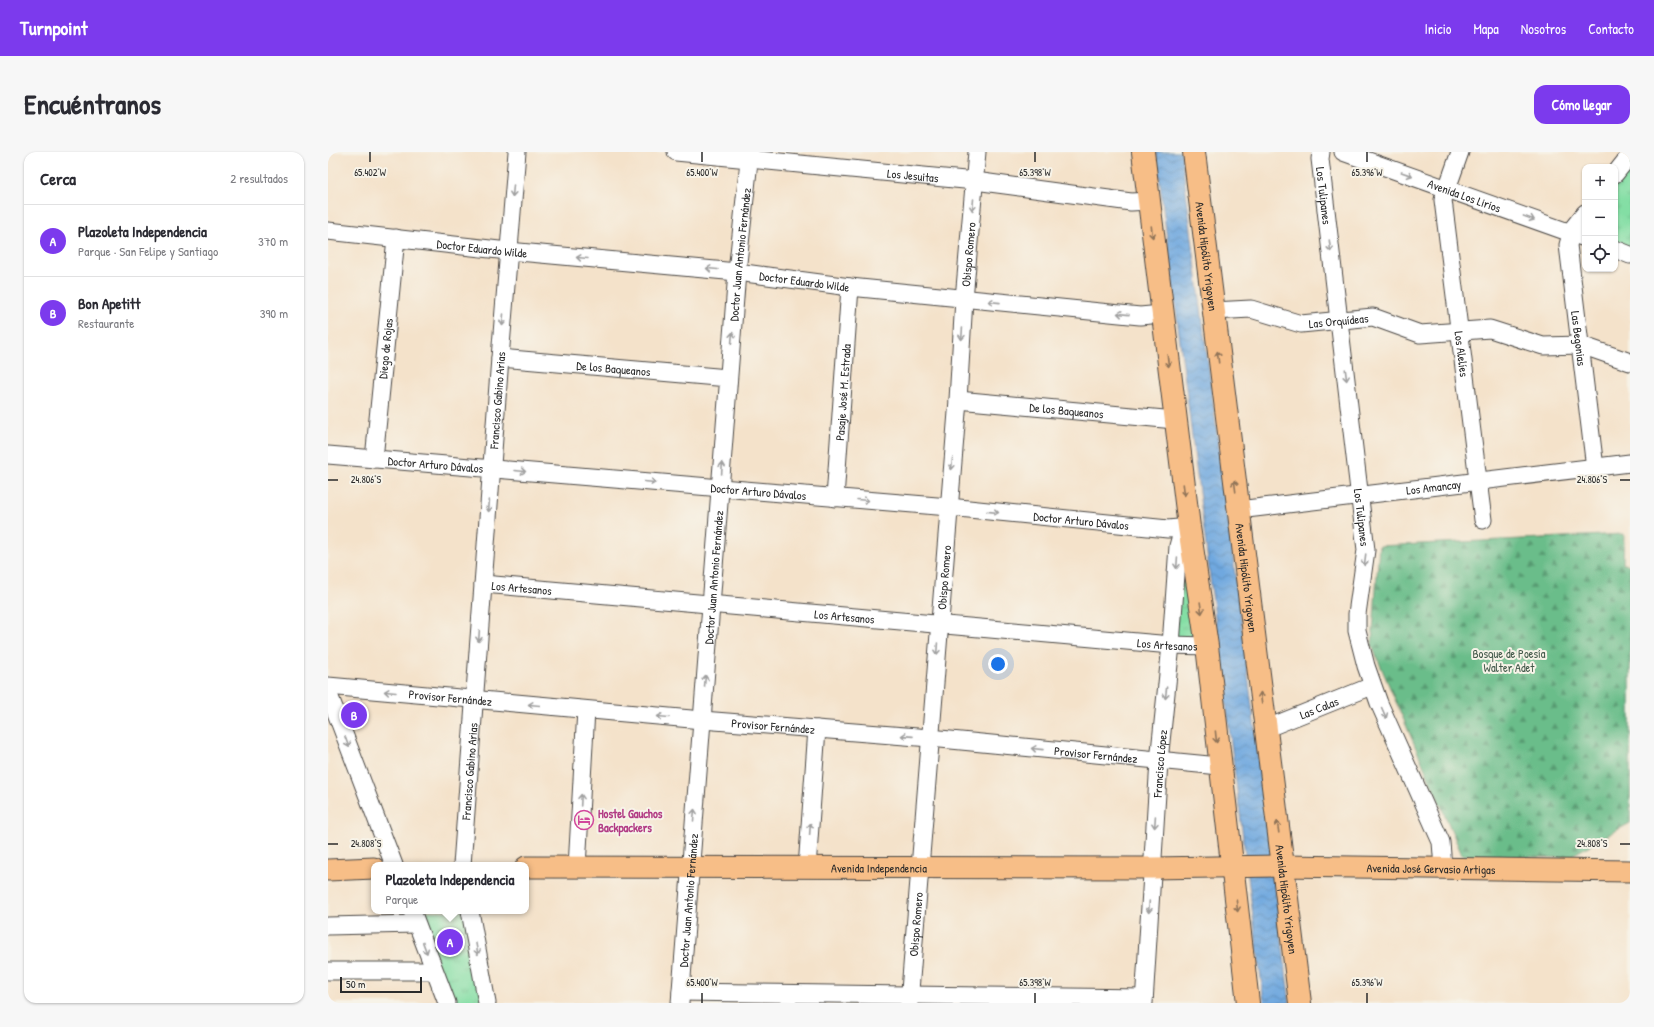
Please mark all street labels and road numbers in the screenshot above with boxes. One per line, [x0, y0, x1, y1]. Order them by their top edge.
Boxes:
street label: Los Jesuitas [886, 164, 940, 186]
street label: Los Tulipanes [1312, 166, 1336, 226]
street label: Avenida Los Lirios [1426, 174, 1504, 216]
street label: Doctor Juan Antonio Fernández [725, 187, 755, 322]
street label: Avenida Hipólito Yrigoyen [1192, 201, 1222, 312]
street label: Obispo Romero [957, 221, 979, 287]
street label: Doctor Eduardo Wilde [436, 235, 528, 261]
street label: Doctor Eduardo Wilde [758, 267, 851, 295]
street label: Las Orquídeas [1308, 309, 1370, 332]
street label: Las Begonias [1568, 310, 1591, 367]
street label: Diego de Rojas [374, 317, 397, 380]
street label: Los Alelíes [1451, 330, 1474, 378]
street label: Pasaje José M. Estrada [831, 343, 854, 441]
street label: Francisco Gabino Arias [485, 351, 509, 450]
street label: De los Baqueanos [576, 356, 652, 380]
street label: De los Baqueanos [1029, 398, 1105, 422]
street label: Doctor Arturo Dávalos [387, 452, 484, 477]
street label: Los Amancay [1405, 475, 1462, 498]
street label: Doctor Arturo Dávalos [710, 479, 807, 504]
street label: Los Tulipanes [1350, 488, 1374, 547]
street label: Doctor Arturo Dávalos [1033, 507, 1130, 534]
street label: Doctor Juan Antonio Fernández [700, 510, 727, 645]
street label: Avenida Hipólito Yrigoyen [1232, 522, 1262, 633]
street label: Obispo Romero [933, 544, 955, 610]
street label: Los Artesanos [491, 576, 553, 599]
street label: Los Artesanos [814, 605, 876, 627]
street label: Los Artesanos [1137, 634, 1198, 654]
street label: Provisor Fernández [408, 685, 493, 709]
street label: Las Calas [1297, 692, 1341, 723]
street label: Provisor Fernández [731, 714, 816, 737]
street label: Francisco Gabino Arias [457, 722, 481, 821]
street label: Francisco López [1148, 729, 1171, 799]
street label: Provisor Fernández [1053, 742, 1138, 767]
street label: Doctor Juan Antonio Fernández [674, 833, 702, 968]
street label: Avenida Hipólito Yrigoyen [1272, 844, 1302, 955]
street label: Avenida Independencia [831, 859, 927, 876]
street label: Avenida José Gervasio Artigas [1366, 859, 1496, 878]
street label: Obispo Romero [904, 891, 926, 957]

